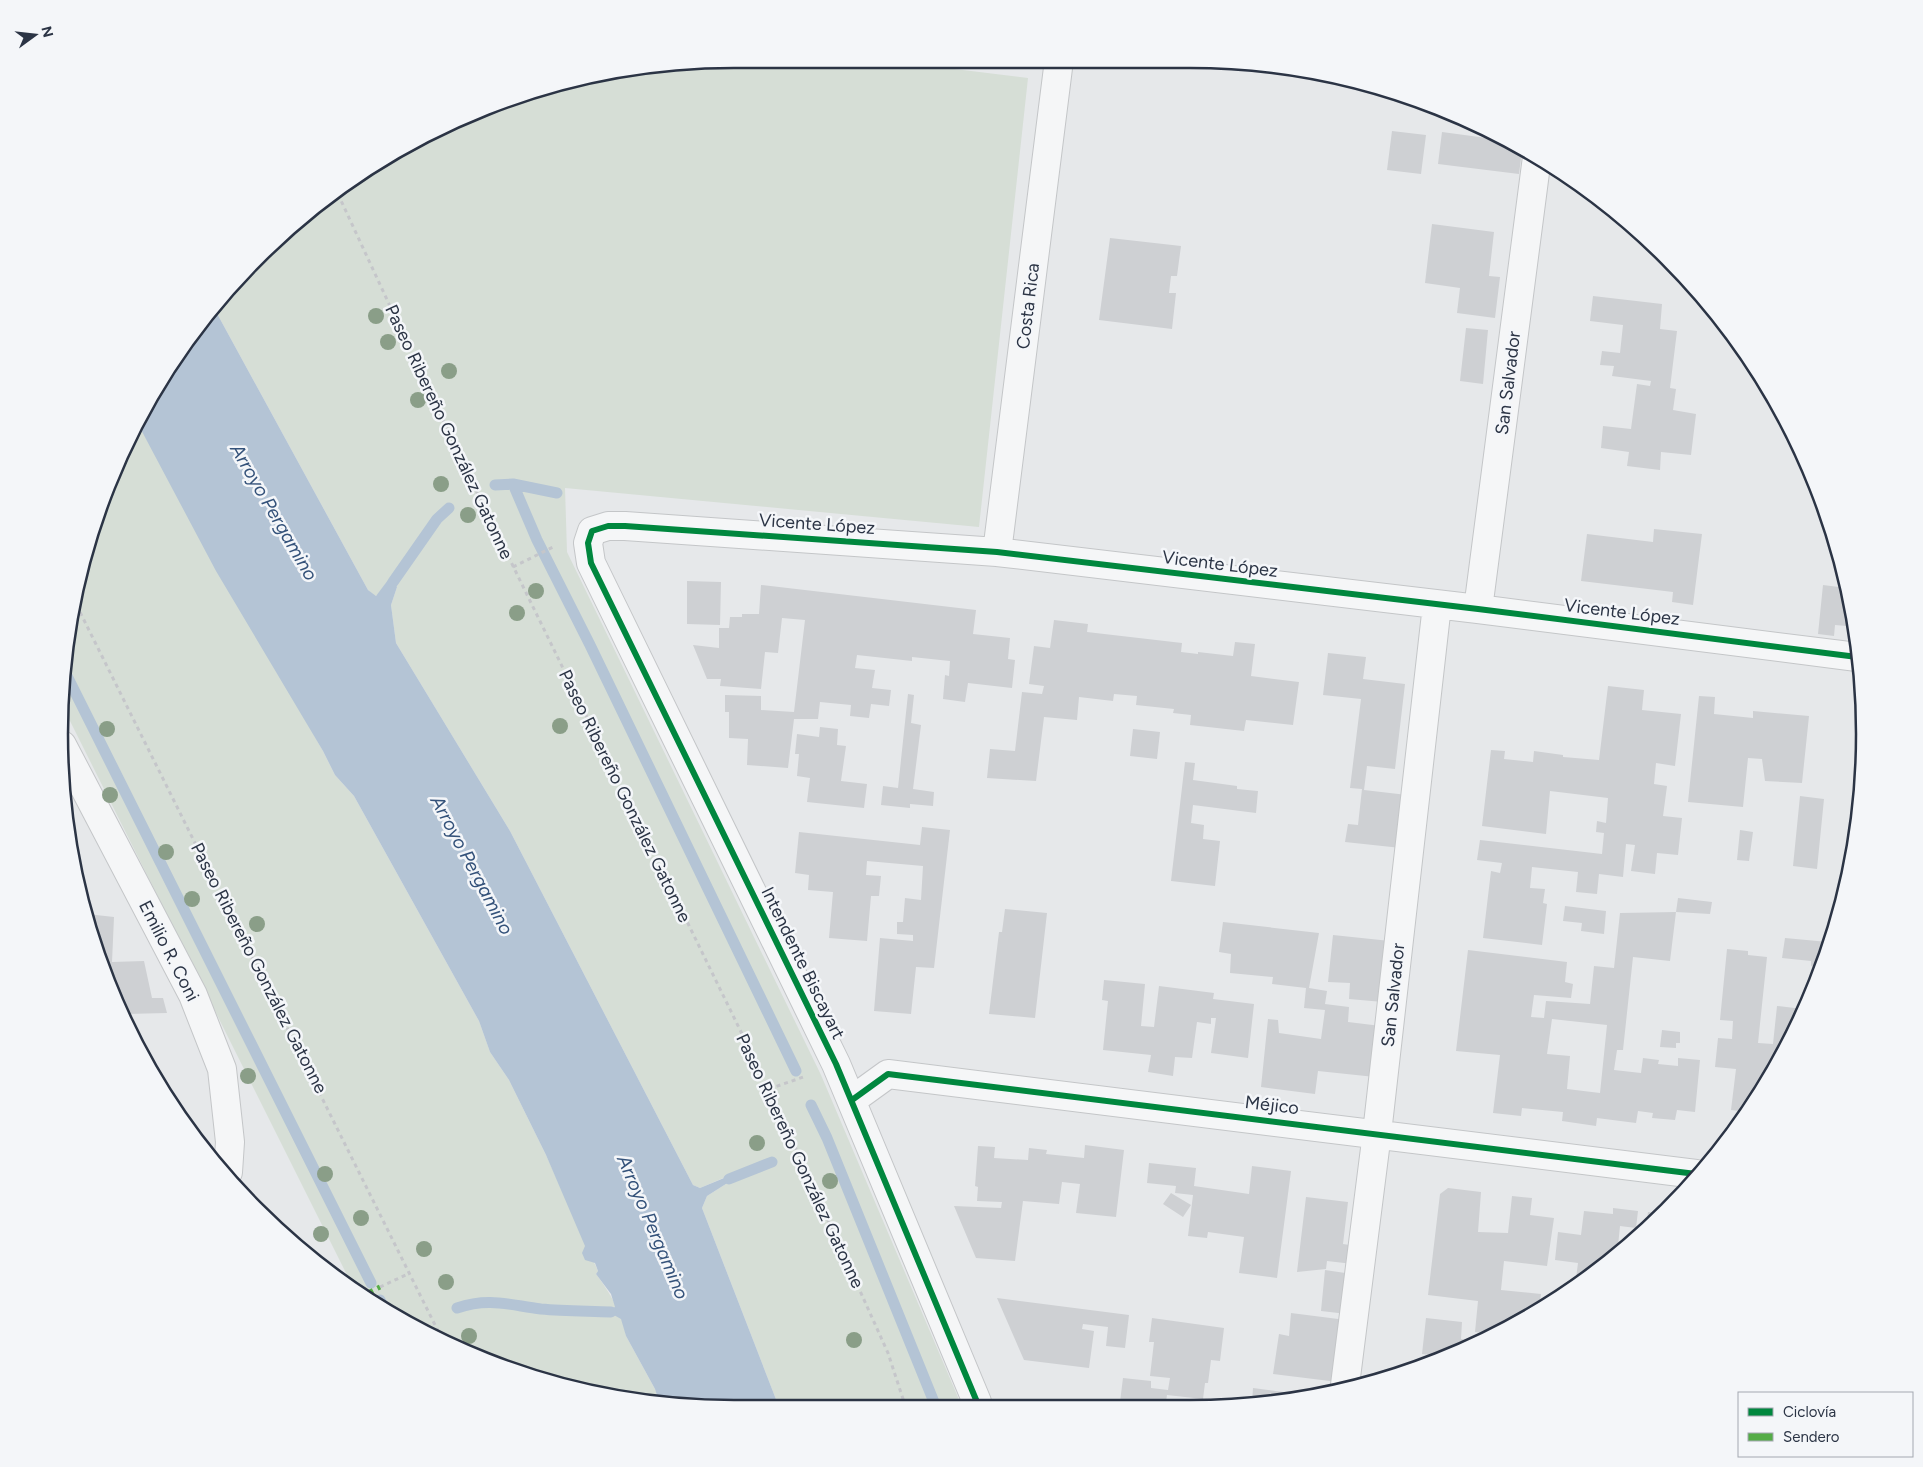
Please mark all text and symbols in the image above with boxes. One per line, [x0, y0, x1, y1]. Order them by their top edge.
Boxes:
north arrow [10, 10, 60, 60]
text: N [37, 24, 57, 39]
street label: Costa Rica [1012, 262, 1044, 350]
street label: Paseo Ribereño González Gatonne [380, 301, 518, 563]
street label: San Salvador [1491, 330, 1525, 436]
water label: Arroyo Pergamino [225, 439, 323, 585]
street label: Vicente López [758, 509, 876, 539]
street label: Vicente López [1161, 546, 1279, 582]
street label: Vicente López [1563, 594, 1681, 630]
street label: Paseo Ribereño González Gatonne [554, 666, 696, 926]
water label: Arroyo Pergamino [425, 791, 518, 939]
street label: Paseo Ribereño González Gatonne [186, 839, 332, 1097]
street label: Intendente Biscayart [757, 883, 850, 1043]
street label: Emilio R. Coni [134, 897, 204, 1005]
street label: San Salvador [1377, 942, 1409, 1048]
street label: Paseo Ribereño González Gatonne [731, 1030, 869, 1292]
street label: Méjico [1244, 1091, 1300, 1119]
water label: Arroyo Pergamino [612, 1151, 694, 1303]
legend [1738, 1392, 1913, 1457]
text: Ciclovía [1783, 1403, 1836, 1421]
text: Sendero [1783, 1428, 1840, 1446]

